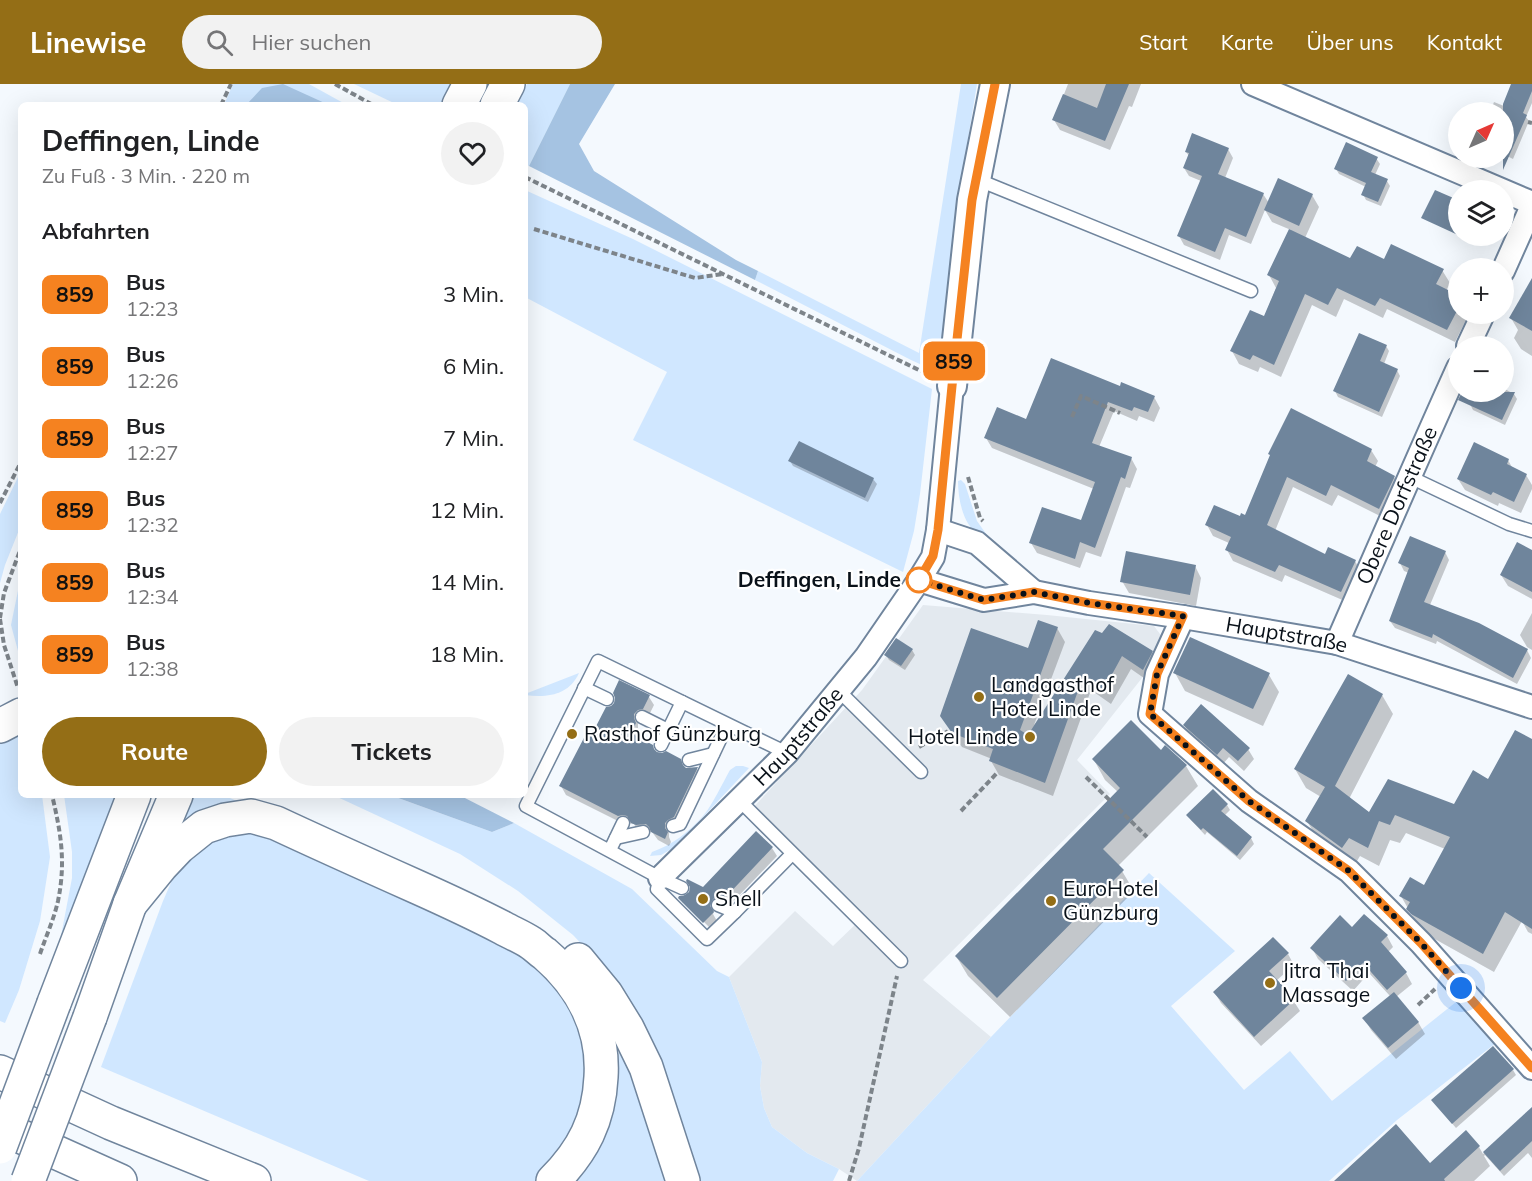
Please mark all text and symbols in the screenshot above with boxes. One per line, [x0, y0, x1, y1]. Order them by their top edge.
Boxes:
search box [182, 15, 602, 69]
text: Linewise [30, 25, 146, 60]
icon: search [203, 26, 236, 59]
text: Hier suchen [251, 28, 371, 56]
text: Start [1139, 29, 1188, 55]
text: Karte [1221, 29, 1273, 55]
text: Über uns [1306, 29, 1394, 55]
text: Kontakt [1427, 29, 1502, 55]
north arrow [1448, 102, 1514, 168]
map controls [1448, 102, 1514, 402]
button: heart [441, 122, 504, 185]
text: Deffingen, Linde [42, 123, 260, 158]
text: Zu Fuß · 3 Min. · 220 m [42, 163, 250, 188]
button: layers [1448, 180, 1514, 246]
text: Abfahrten [42, 217, 150, 245]
button: + [1448, 258, 1514, 324]
text: Bus [126, 268, 165, 296]
text: 3 Min. [443, 280, 504, 308]
text: 859 [56, 281, 94, 307]
text: 12:23 [126, 296, 179, 321]
button: − [1448, 336, 1514, 402]
text: Bus [126, 340, 165, 368]
line badge: 859 [920, 342, 988, 380]
text: 859 [935, 348, 973, 374]
text: 6 Min. [443, 352, 504, 380]
text: 859 [56, 353, 94, 379]
text: 12:26 [126, 368, 179, 393]
text: Bus [126, 412, 165, 440]
street label: Obere Dorfstraße [1350, 422, 1442, 588]
text: 7 Min. [443, 424, 504, 452]
text: 859 [56, 425, 94, 451]
text: 12:27 [126, 440, 179, 465]
text: Bus [126, 484, 165, 512]
text: 12 Min. [430, 496, 504, 524]
text: 859 [56, 497, 94, 523]
text: 12:32 [126, 512, 179, 537]
text: Bus [126, 556, 165, 584]
place label: Deffingen, Linde [738, 566, 901, 592]
marker: Deffingen, Linde [906, 567, 932, 593]
text: 14 Min. [430, 568, 504, 596]
text: 859 [56, 569, 94, 595]
text: 12:34 [126, 584, 179, 609]
street label: Hauptstraße [1224, 610, 1352, 658]
text: Bus [126, 628, 165, 656]
text: 18 Min. [430, 640, 504, 668]
text: 859 [56, 641, 94, 667]
text: 12:38 [126, 656, 179, 681]
place label: Landgasthof Hotel Linde [991, 671, 1115, 721]
street label: Hauptstraße [747, 681, 848, 791]
marker: Landgasthof Hotel Linde [972, 690, 986, 704]
button: Route [42, 717, 267, 786]
button: Tickets [279, 717, 504, 786]
place label: Rasthof Günzburg [584, 720, 761, 746]
place label: Hotel Linde [908, 723, 1018, 749]
marker: Rasthof Günzburg [565, 727, 579, 741]
marker: Hotel Linde [1023, 730, 1037, 744]
place label: EuroHotel Günzburg [1063, 875, 1159, 925]
place label: Shell [715, 885, 762, 911]
marker: Shell [696, 892, 710, 906]
marker: EuroHotel Günzburg [1044, 894, 1058, 908]
place label: Jitra Thai Massage [1282, 957, 1370, 1007]
your location [1446, 973, 1476, 1003]
marker: Jitra Thai Massage [1263, 976, 1277, 990]

